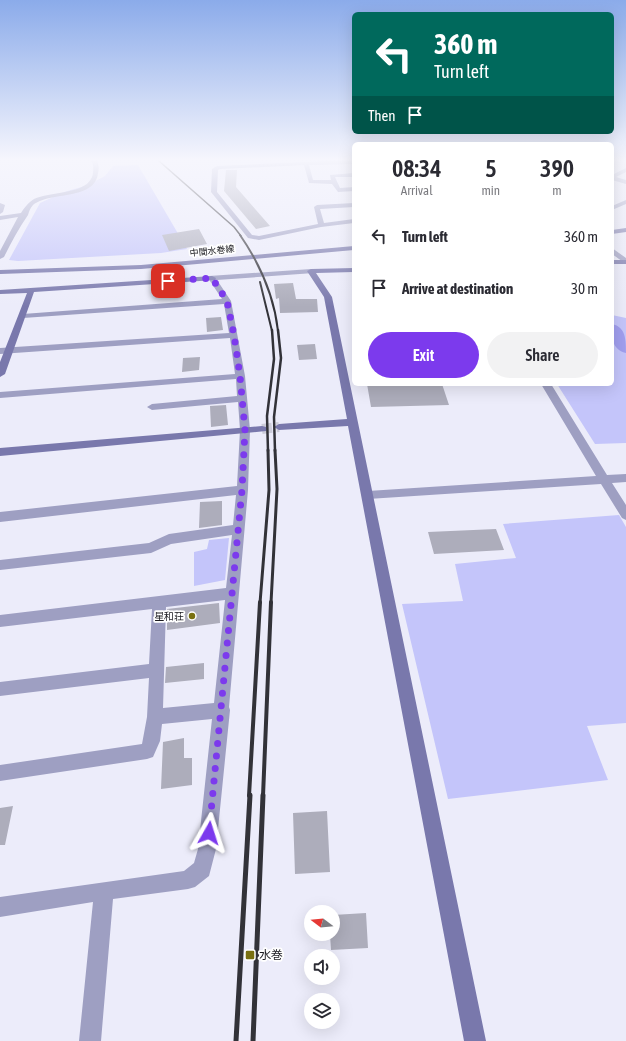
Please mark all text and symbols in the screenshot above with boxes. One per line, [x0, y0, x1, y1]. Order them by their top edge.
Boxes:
icon: left [368, 28, 420, 80]
text: 360 m [434, 28, 497, 60]
text: Turn left [434, 61, 489, 82]
icon: arrive [404, 104, 426, 126]
text: Then [368, 107, 396, 124]
text: 08:34 [392, 155, 441, 182]
text: 5 [485, 155, 496, 182]
text: 390 [540, 155, 574, 182]
text: Arrival [401, 183, 433, 198]
text: min [481, 183, 500, 198]
text: m [552, 183, 562, 198]
icon: left [368, 225, 390, 247]
text: Turn left [402, 228, 448, 245]
text: 360 m [564, 228, 598, 245]
street label: 中間水巻線 [189, 244, 236, 258]
pin [151, 264, 185, 298]
icon: arrive [157, 270, 179, 292]
icon: arrive [368, 277, 390, 299]
text: Arrive at destination [402, 280, 513, 297]
text: 30 m [571, 280, 598, 297]
button: Exit [368, 332, 479, 378]
button: Share [487, 332, 598, 378]
place label: 星和荘 [154, 611, 184, 622]
marker: 星和荘 [187, 611, 197, 621]
position arrow [188, 812, 230, 854]
north arrow [304, 905, 340, 941]
map controls [304, 905, 340, 1029]
place label: 水巻 [259, 948, 283, 962]
marker: 水巻 [244, 949, 256, 961]
button: sound [304, 949, 340, 985]
button: layers [304, 993, 340, 1029]

